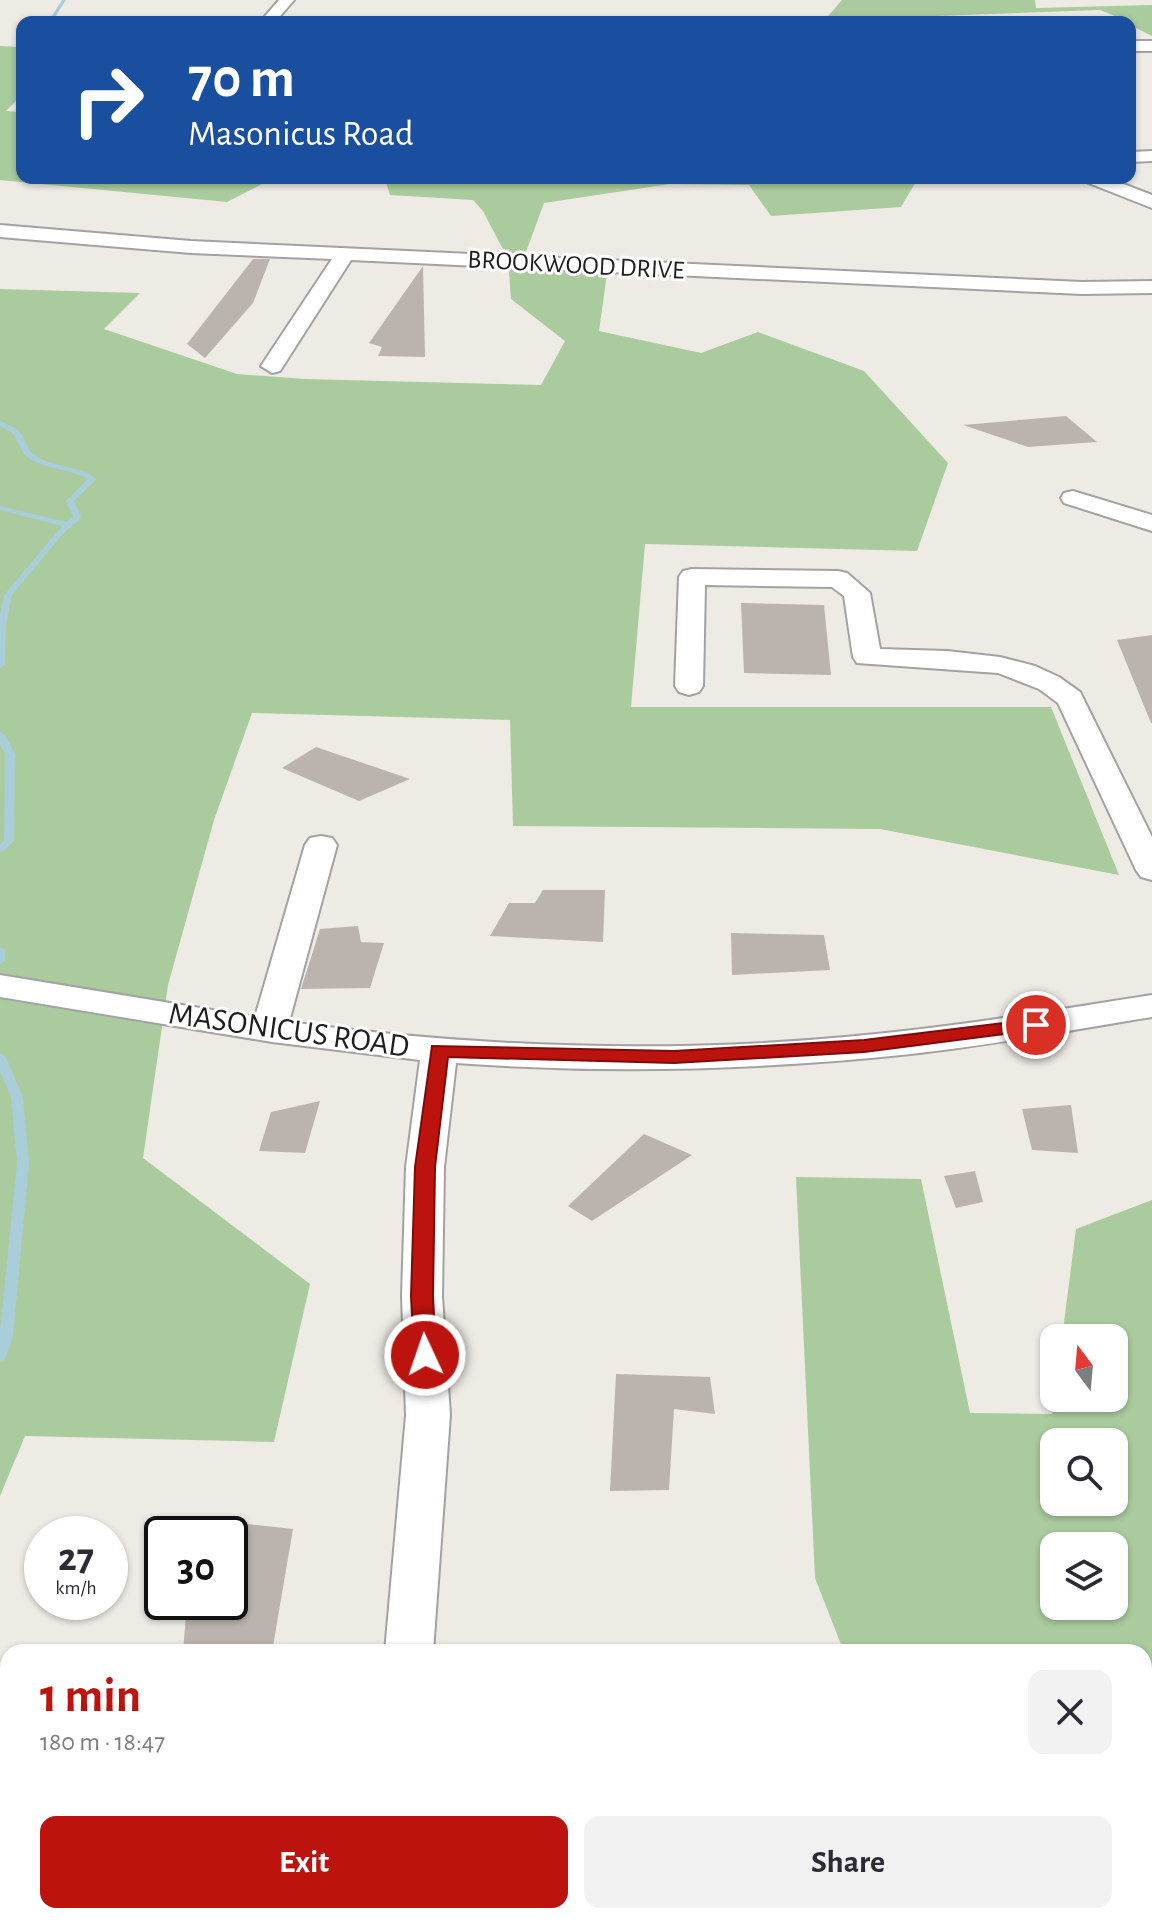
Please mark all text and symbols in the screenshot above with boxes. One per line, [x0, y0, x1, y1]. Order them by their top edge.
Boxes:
icon: right [56, 48, 160, 152]
text: 70 m [188, 51, 295, 107]
text: Masonicus Road [188, 116, 414, 152]
street label: BROOKWOOD DRIVE [467, 246, 685, 284]
pin [1002, 991, 1070, 1059]
street label: MASONICUS ROAD [167, 997, 411, 1063]
icon: arrive [1014, 1003, 1058, 1047]
position arrow [383, 1313, 467, 1397]
north arrow [1040, 1324, 1128, 1412]
map controls [1040, 1324, 1128, 1620]
button: search [1040, 1428, 1128, 1516]
speed limit sign: 30 [144, 1516, 248, 1620]
button: layers [1040, 1532, 1128, 1620]
text: 27 [58, 1538, 94, 1578]
text: km/h [55, 1578, 97, 1598]
button: close [1028, 1670, 1112, 1754]
text: 1 min [40, 1673, 141, 1721]
text: 180 m · 18:47 [40, 1729, 165, 1755]
button: Exit [40, 1816, 568, 1908]
button: Share [584, 1816, 1112, 1908]

